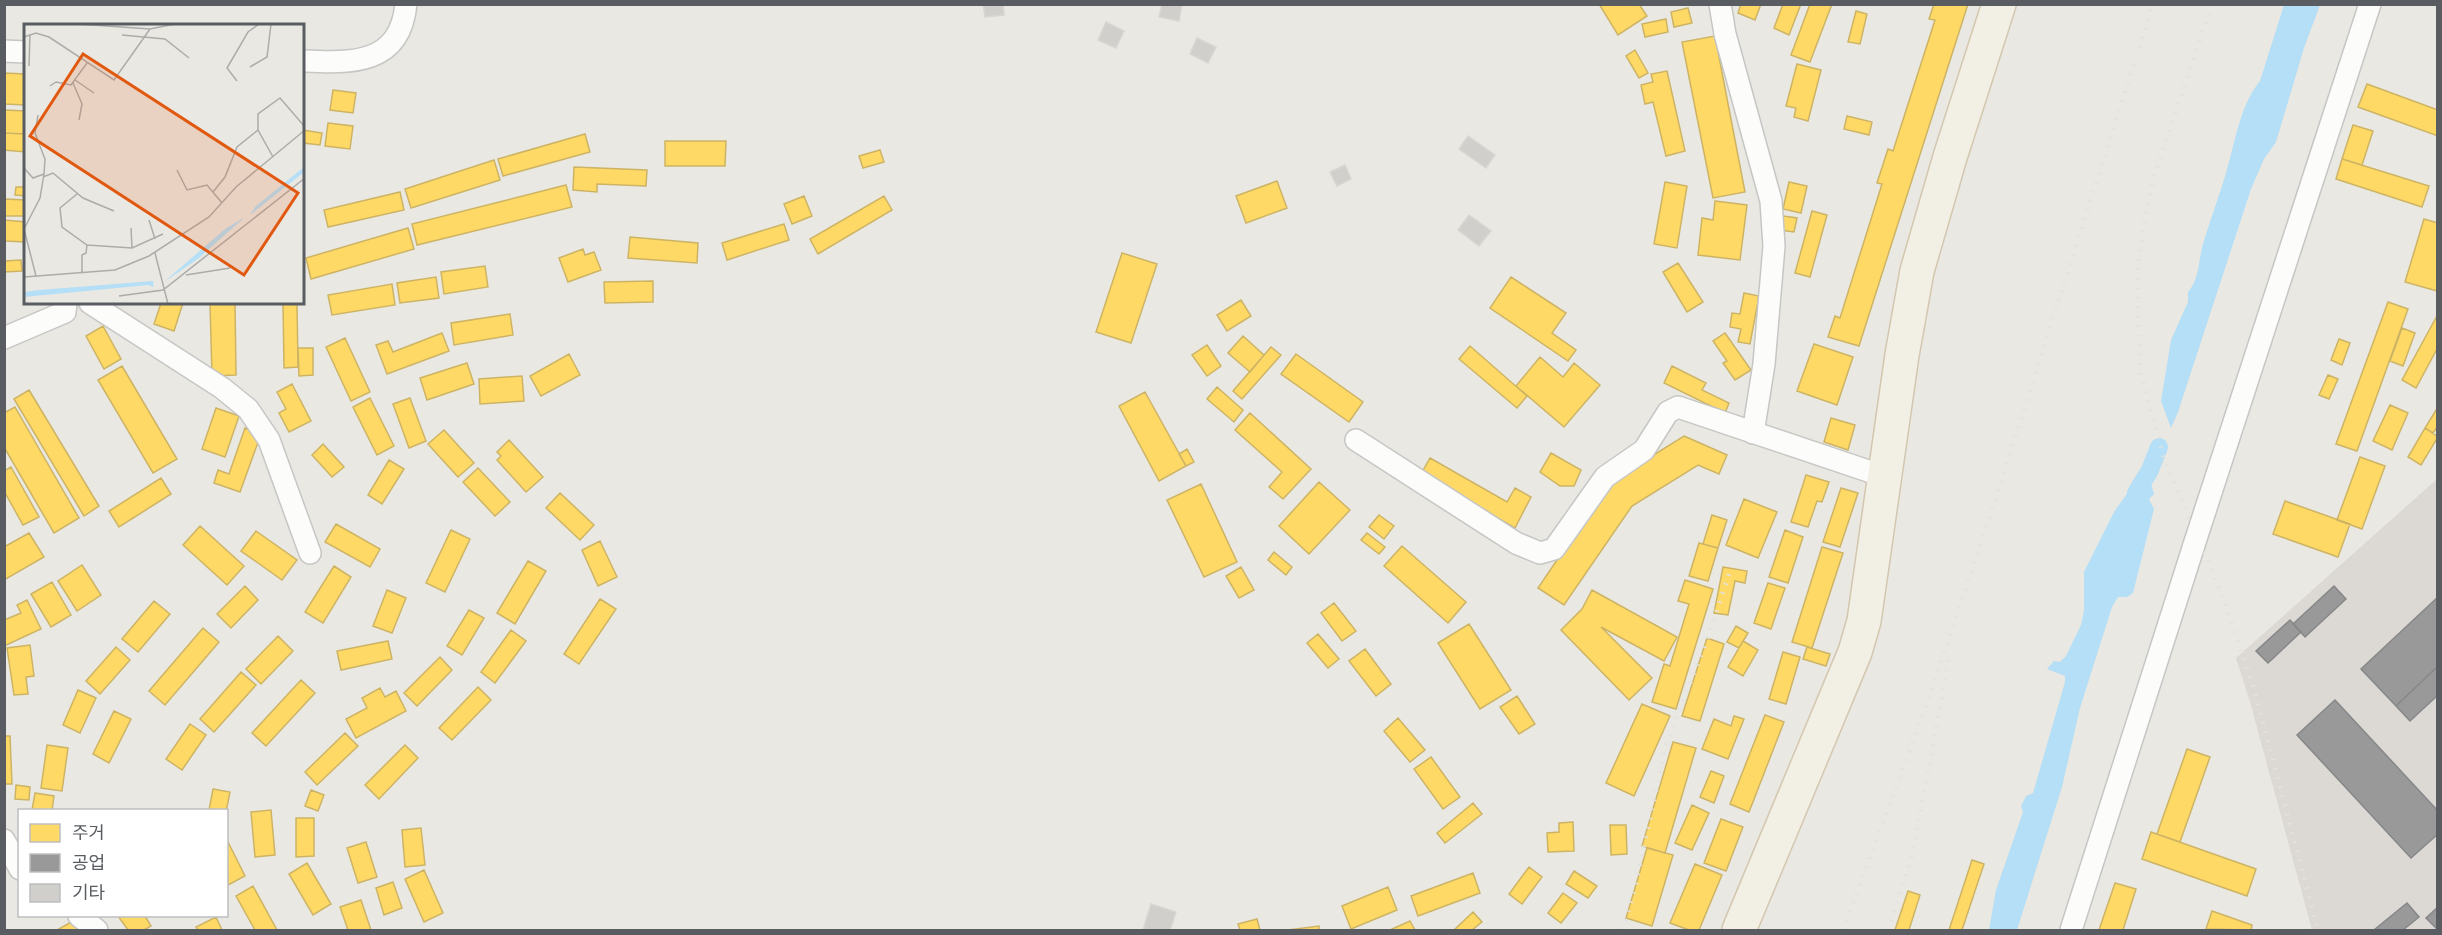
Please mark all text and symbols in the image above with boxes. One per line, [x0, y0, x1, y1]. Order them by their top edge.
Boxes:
inset map [24, 24, 304, 304]
legend [18, 809, 228, 917]
text: 주거 [72, 822, 105, 843]
text: 공업 [72, 852, 105, 873]
text: 기타 [72, 882, 106, 903]

